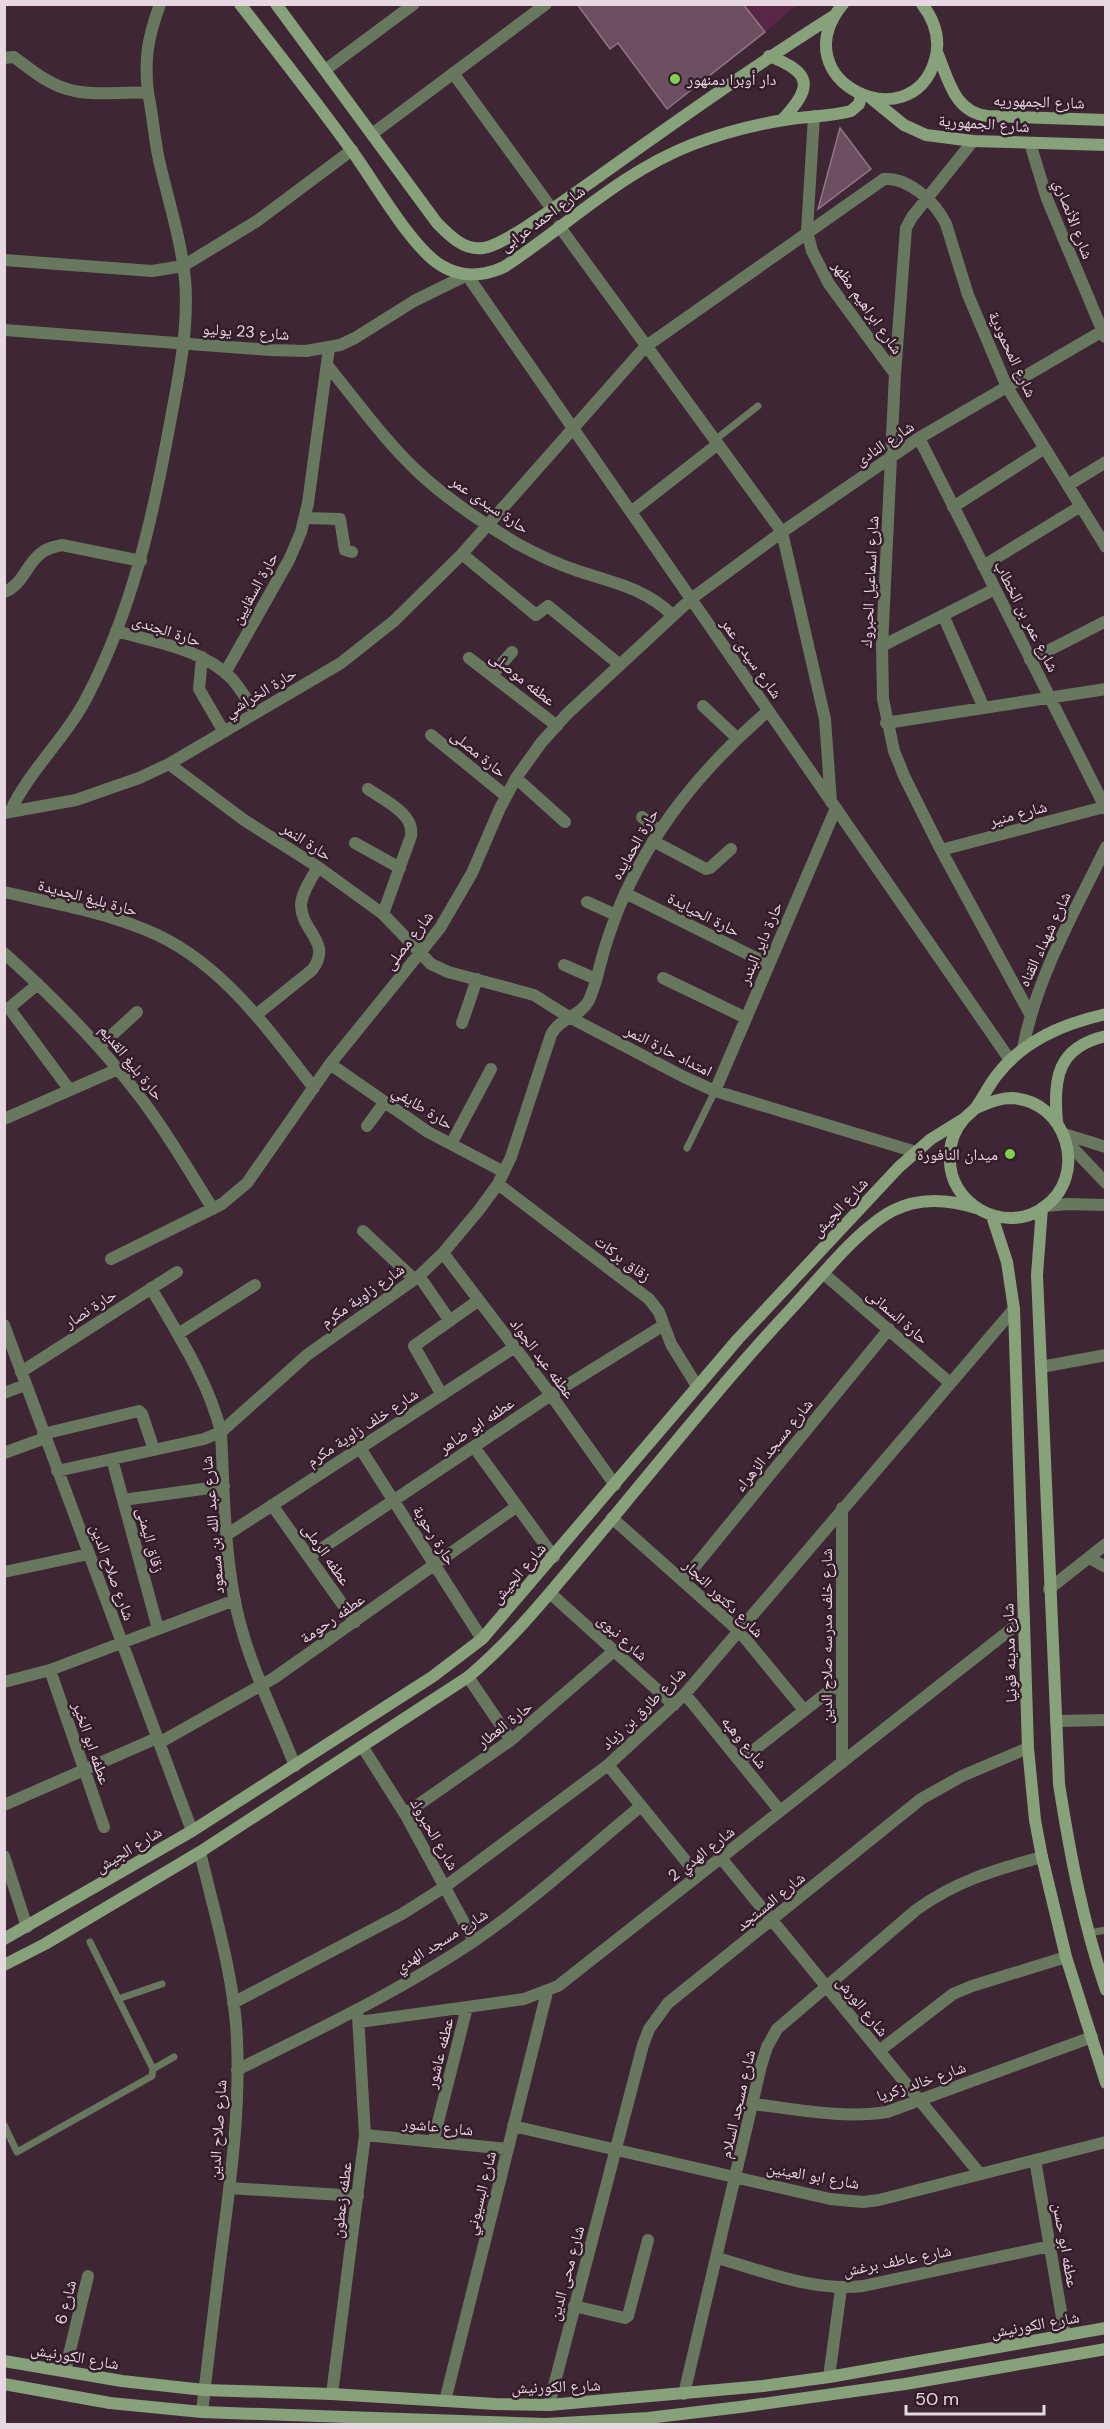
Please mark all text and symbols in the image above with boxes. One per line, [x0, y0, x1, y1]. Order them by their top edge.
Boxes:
place label: دار أوبرا دمنهور [686, 69, 776, 90]
marker: دار أوبرا دمنهور [668, 72, 682, 86]
street label: شارع الجمهوريه [993, 89, 1085, 114]
street label: شارع الجمهورية [938, 110, 1030, 137]
street label: شارع الأنصاري [1047, 176, 1098, 263]
street label: شارع احمد عرابى [495, 180, 589, 257]
street label: شارع ابراهيم مظهر [827, 256, 908, 358]
street label: شارع المحمودية [983, 308, 1042, 401]
street label: شارع 23 يوليو [202, 318, 290, 345]
street label: شارع النادى [851, 416, 918, 471]
street label: حارة سيدى عمر [446, 470, 533, 538]
street label: شارع اسماعيل الحبروك [856, 515, 883, 649]
street label: حارة السقايين [226, 548, 283, 628]
street label: شارع عمر بن الخطاب [989, 557, 1064, 676]
street label: حارة الجندى [130, 609, 204, 651]
street label: شارع سيدى عمر [716, 613, 787, 703]
street label: عطفه موصلى [485, 646, 560, 711]
street label: حارة الخراشي [220, 663, 301, 724]
street label: حارة مصلى [446, 725, 511, 782]
street label: شارع منير [986, 796, 1049, 832]
street label: حارة الحمايده [606, 805, 663, 884]
street label: حارة النمر [277, 817, 336, 866]
street label: حارة بليغ الجديدة [36, 874, 140, 921]
street label: حارة الحيايدة [664, 887, 743, 942]
street label: شارع شهداء القناه [1013, 888, 1076, 990]
street label: حارة داير البندر [733, 899, 787, 989]
street label: شارع مصلى [379, 907, 438, 974]
street label: امتداد حارة النمر [621, 1019, 716, 1081]
street label: حارة بليغ القديم [94, 1020, 169, 1105]
street label: حارة طايفي [387, 1080, 457, 1136]
place label: ميدان النافورة [917, 1144, 998, 1165]
marker: ميدان النافورة [1003, 1147, 1017, 1161]
street label: شارع الجيش [806, 1173, 872, 1242]
street label: زقاق بركات [590, 1230, 655, 1286]
street label: شارع زاوية مكرم [316, 1259, 408, 1332]
street label: حارة نصار [59, 1284, 120, 1334]
street label: حارة السمانى [862, 1284, 933, 1349]
street label: عطفه عبد الجواد [505, 1314, 580, 1403]
street label: شارع خلف زاوية مكرم [302, 1383, 422, 1471]
street label: عطفه ابو ضاهر [434, 1392, 518, 1459]
street label: شارع مسجد الزهراء [729, 1394, 817, 1496]
street label: شارع عبد الله بن مسعود [196, 1455, 229, 1595]
street label: حارة رحوبة [408, 1501, 461, 1569]
street label: زقاق اليمنى [132, 1505, 169, 1575]
street label: عطفه الرملى [297, 1519, 356, 1590]
street label: شارع صلاح الدين [85, 1521, 140, 1623]
street label: شارع الجيش [486, 1538, 551, 1608]
street label: شارع خلف مدرسه صلاح الدين [816, 1548, 837, 1724]
street label: شارع دكتور النجار [678, 1554, 768, 1642]
street label: عطفه رحومة [296, 1589, 369, 1648]
street label: شارع مدينه قونيا [997, 1603, 1022, 1703]
street label: شارع نبوى [593, 1609, 652, 1666]
street label: شارع طارق بن زياد [596, 1662, 690, 1754]
street label: حارة العطار [471, 1696, 536, 1753]
street label: عطفه ابو الخير [67, 1698, 115, 1787]
street label: شارع وهبه [717, 1712, 772, 1773]
street label: شارع الحبروك [405, 1794, 464, 1874]
street label: شارع الجيش [91, 1821, 166, 1878]
street label: شارع الهدي 2 [664, 1821, 740, 1888]
street label: شارع المستجد [731, 1867, 809, 1936]
street label: شارع مسجد الهدي [391, 1903, 493, 1979]
street label: شارع الورش [832, 1972, 893, 2041]
street label: عطفه عاشور [420, 2016, 458, 2092]
street label: شارع مسجد السلام [715, 2048, 760, 2160]
street label: شارع خالد زكريا [874, 2056, 969, 2107]
street label: شارع صلاح الدين [203, 2079, 231, 2181]
street label: شارع عاشور [401, 2112, 474, 2141]
street label: شارع البسيوني [460, 2149, 503, 2238]
street label: شارع ابو العينين [765, 2157, 861, 2194]
street label: عطفه زعطون [326, 2161, 357, 2240]
street label: عطفه ابو حسن [1048, 2201, 1083, 2289]
street label: شارع محى الدين [544, 2223, 589, 2323]
street label: شارع عاطف برغش [841, 2240, 953, 2281]
street label: شارع 6 [50, 2278, 81, 2326]
street label: شارع الكورنيش [989, 2306, 1081, 2343]
street label: شارع الكورنيش [29, 2338, 121, 2375]
street label: شارع الكورنيش [511, 2374, 601, 2399]
scale bar [906, 2378, 1044, 2416]
text: 50 m [915, 2387, 959, 2411]

